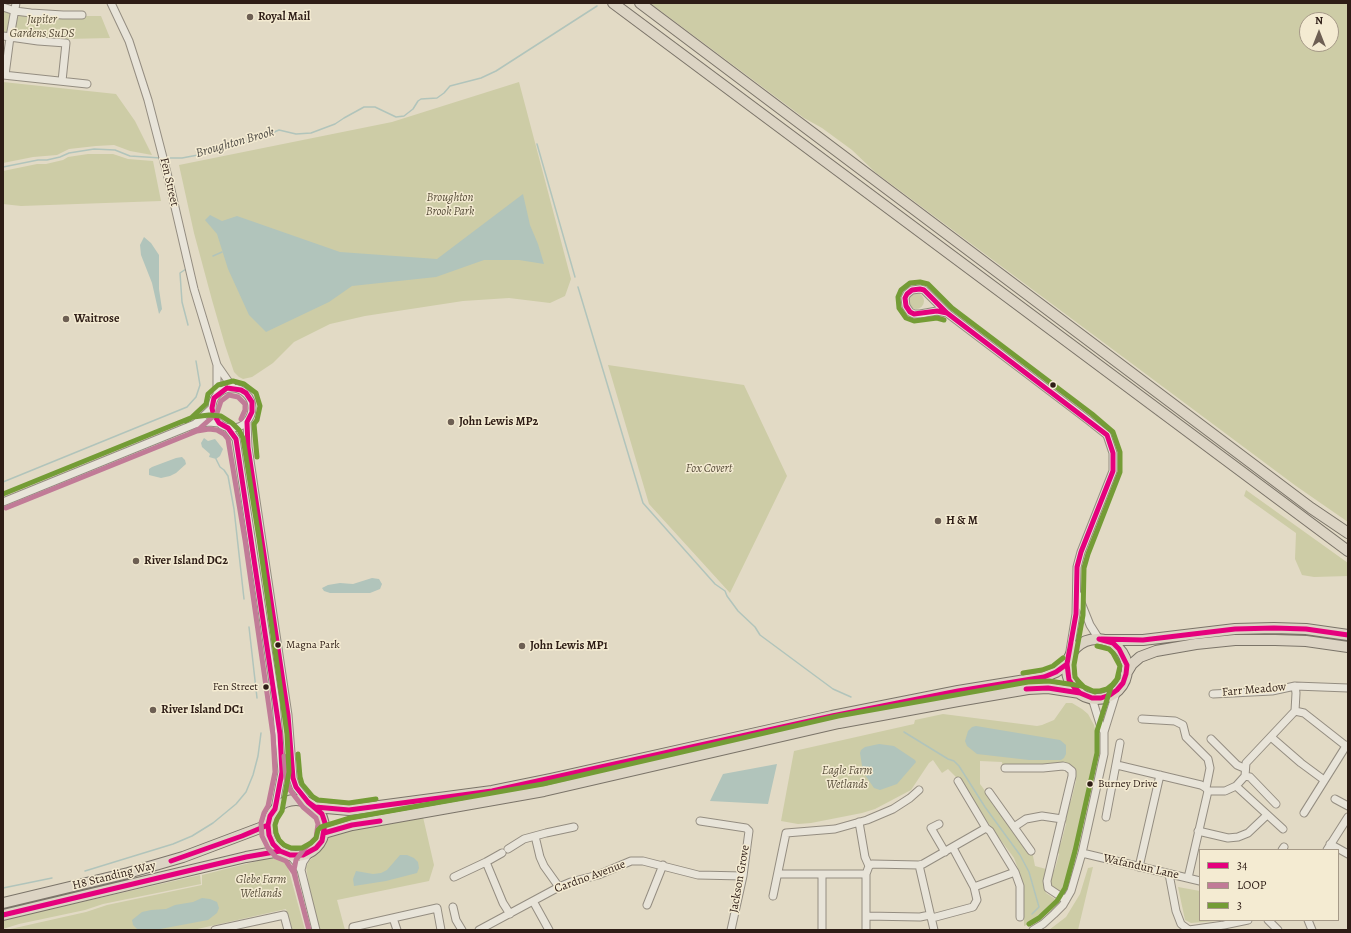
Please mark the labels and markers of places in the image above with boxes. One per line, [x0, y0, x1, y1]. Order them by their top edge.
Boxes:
place label: Royal Mail [258, 10, 310, 24]
marker: Royal Mail [245, 12, 255, 22]
place label: Waitrose [74, 312, 119, 326]
marker: Waitrose [61, 314, 71, 324]
unlabelled marker [1048, 380, 1058, 390]
place label: John Lewis MP2 [459, 415, 538, 429]
marker: John Lewis MP2 [446, 417, 456, 427]
place label: H & M [946, 514, 978, 528]
marker: H & M [933, 516, 943, 526]
place label: River Island DC2 [144, 554, 228, 568]
marker: River Island DC2 [131, 556, 141, 566]
place label: Magna Park [286, 638, 340, 652]
place label: John Lewis MP1 [530, 639, 608, 653]
marker: Magna Park [273, 640, 283, 650]
marker: John Lewis MP1 [517, 641, 527, 651]
place label: Fen Street [213, 680, 258, 694]
marker: Fen Street [261, 682, 271, 692]
place label: River Island DC1 [161, 703, 244, 717]
marker: River Island DC1 [148, 705, 158, 715]
place label: Burney Drive [1098, 777, 1157, 791]
marker: Burney Drive [1085, 779, 1095, 789]

